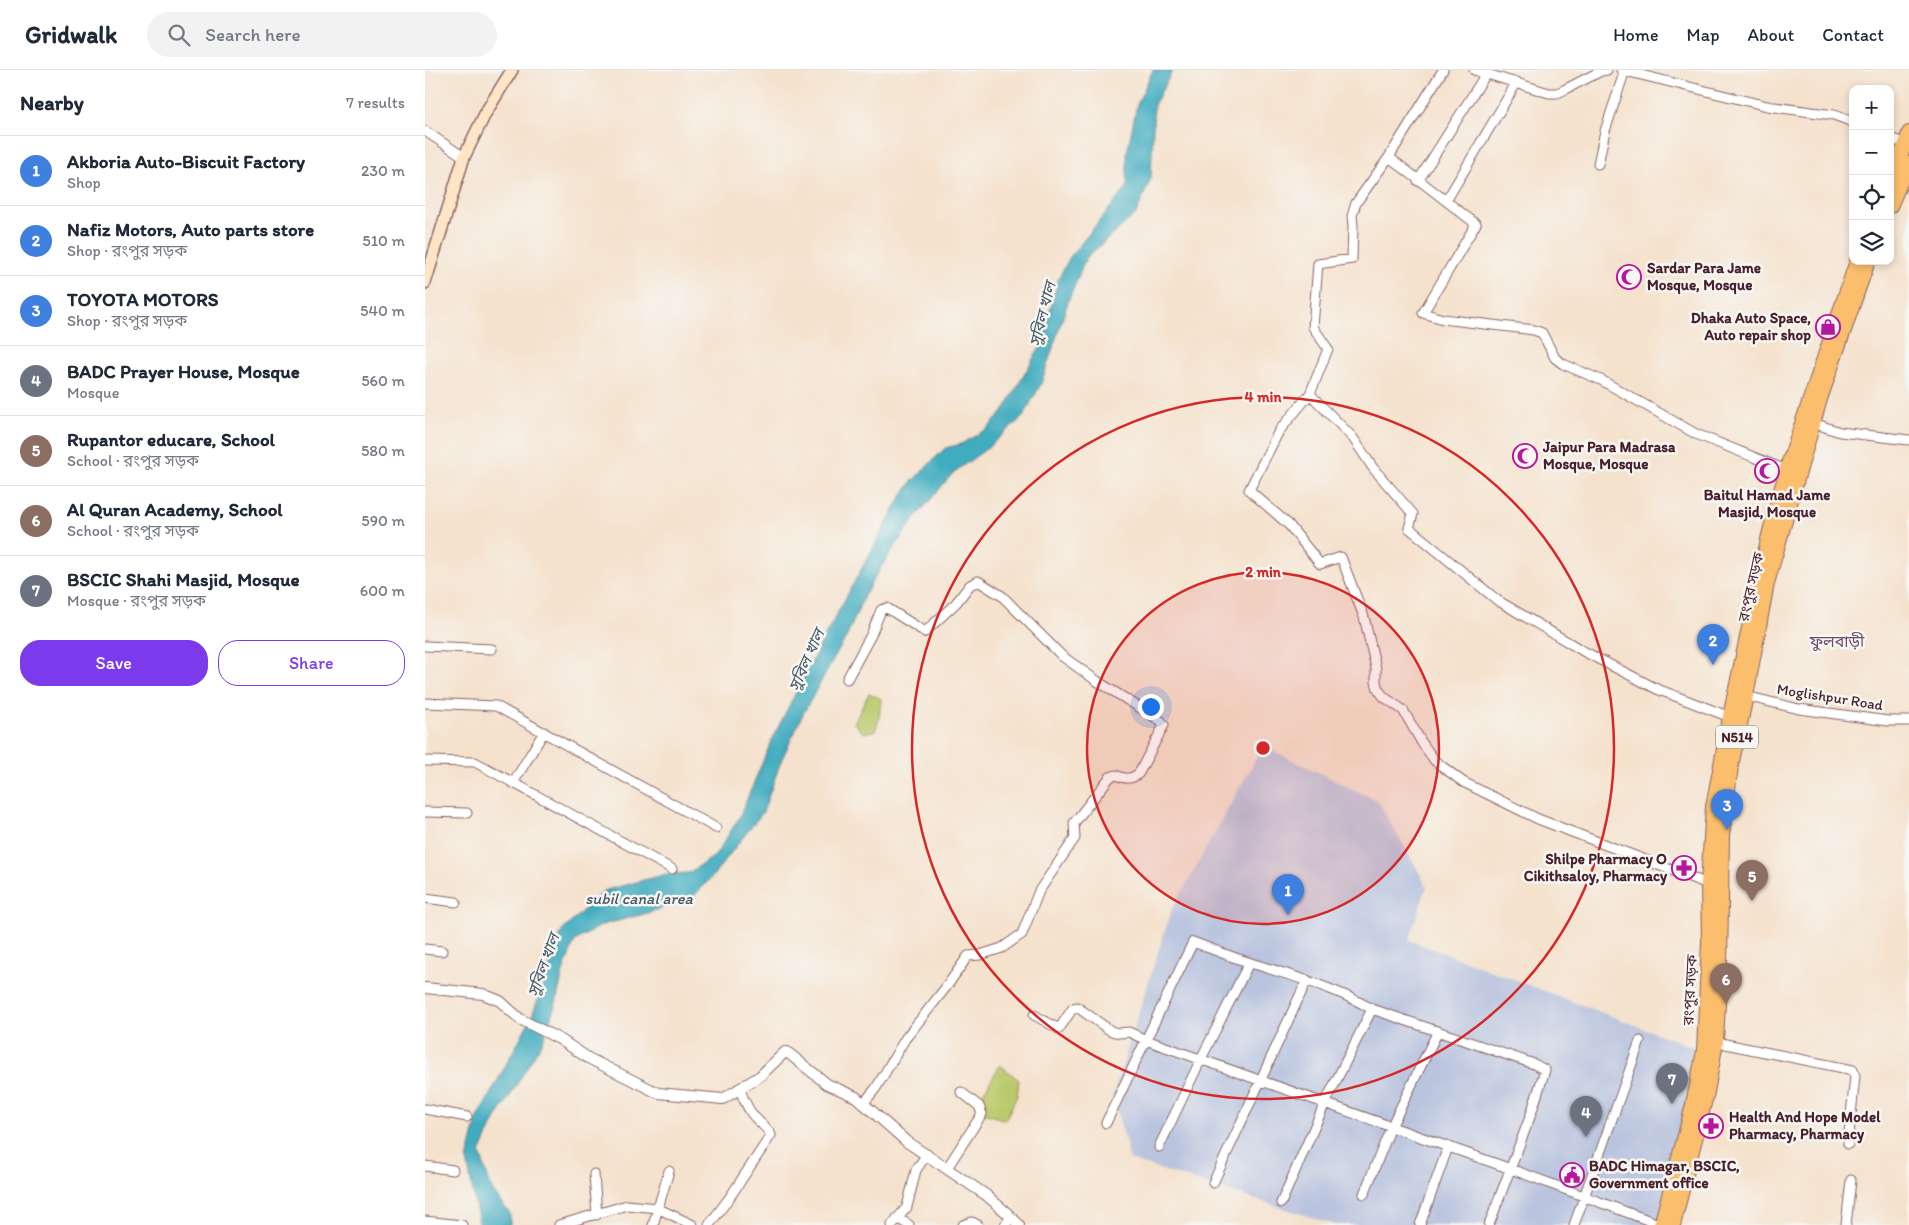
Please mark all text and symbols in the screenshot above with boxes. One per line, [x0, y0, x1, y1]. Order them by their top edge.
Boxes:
search box [147, 12, 497, 57]
text: Gridwalk [25, 20, 117, 49]
icon: search [165, 21, 193, 49]
text: Search here [205, 23, 301, 46]
text: Home [1613, 24, 1659, 46]
text: Map [1687, 24, 1720, 46]
text: About [1748, 24, 1794, 46]
text: Contact [1822, 24, 1884, 46]
map controls [1849, 85, 1894, 265]
button: + [1849, 85, 1894, 130]
text: Nearby [20, 90, 84, 115]
text: 7 results [346, 93, 405, 112]
button: − [1849, 130, 1894, 175]
text: Akboria Auto-Biscuit Factory [67, 150, 305, 173]
text: 1 [32, 161, 40, 180]
text: 230 m [361, 161, 405, 180]
text: Shop [67, 173, 101, 192]
button: locate [1849, 175, 1894, 220]
text: Nafiz Motors, Auto parts store [67, 218, 314, 241]
button: layers [1849, 220, 1894, 265]
text: 2 [32, 231, 40, 250]
text: 510 m [362, 231, 405, 250]
text: Shop · রংপুর সড়ক [67, 241, 187, 260]
place label: Sardar Para Jame Mosque, Mosque [1647, 259, 1761, 295]
mosque icon: Sardar Para Jame Mosque, Mosque [1616, 264, 1642, 290]
water label: সুবিল খাল [1025, 277, 1060, 348]
text: TOYOTA MOTORS [67, 288, 218, 311]
text: 3 [32, 301, 40, 320]
text: 540 m [360, 301, 405, 320]
place label: Dhaka Auto Space, Auto repair shop [1691, 309, 1811, 345]
text: Shop · রংপুর সড়ক [67, 311, 187, 330]
shop icon: Dhaka Auto Space, Auto repair shop [1815, 314, 1841, 340]
text: BADC Prayer House, Mosque [67, 360, 300, 383]
text: 4 [31, 371, 41, 390]
text: 560 m [361, 371, 405, 390]
text: Mosque [67, 383, 120, 402]
text: 4 min [1245, 388, 1282, 406]
text: Rupantor educare, School [67, 428, 275, 451]
place label: Jaipur Para Madrasa Mosque, Mosque [1542, 438, 1676, 474]
text: 5 [32, 441, 40, 460]
text: 580 m [361, 441, 405, 460]
mosque icon: Jaipur Para Madrasa Mosque, Mosque [1512, 443, 1538, 469]
text: School · রংপুর সড়ক [67, 451, 199, 470]
mosque icon: Baitul Hamad Jame Masjid, Mosque [1754, 458, 1780, 484]
place label: Baitul Hamad Jame Masjid, Mosque [1704, 486, 1830, 522]
text: Al Quran Academy, School [67, 498, 283, 521]
text: 6 [32, 511, 40, 530]
text: 590 m [361, 511, 405, 530]
text: School · রংপুর সড়ক [67, 521, 199, 540]
street label: রংপুর সড়ক [1734, 550, 1768, 624]
text: 2 min [1245, 563, 1282, 581]
text: BSCIC Shahi Masjid, Mosque [67, 568, 300, 591]
text: 7 [32, 581, 40, 600]
text: 600 m [360, 581, 405, 600]
text: Mosque · রংপুর সড়ক [67, 591, 206, 610]
water label: সুবিল খাল [784, 623, 830, 694]
pin: 2 [1697, 624, 1729, 665]
district label: ফুলবাড়ী [1809, 632, 1865, 651]
button: Save [20, 640, 208, 686]
button: Share [218, 640, 405, 686]
street label: Moglishpur Road [1776, 680, 1885, 714]
your location [1138, 694, 1164, 720]
road number: N514 [1716, 726, 1758, 749]
centre of rings [1254, 739, 1272, 757]
pin: 3 [1711, 789, 1743, 830]
place label: Shilpe Pharmacy O Cikithsaloy, Pharmacy [1524, 850, 1668, 886]
pharmacy icon: Shilpe Pharmacy O Cikithsaloy, Pharmacy [1671, 855, 1697, 881]
pin: 5 [1736, 860, 1768, 901]
pin: 1 [1272, 874, 1304, 915]
water label: subil canal area [585, 889, 693, 908]
water label: সুবিল খাল [523, 928, 565, 999]
street label: রংপুর সড়ক [1679, 953, 1701, 1027]
pin: 6 [1710, 963, 1742, 1004]
pin: 7 [1656, 1063, 1688, 1104]
pin: 4 [1570, 1096, 1602, 1137]
place label: Health And Hope Model Pharmacy, Pharmacy [1729, 1108, 1881, 1144]
pharmacy icon: Health And Hope Model Pharmacy, Pharmacy [1698, 1113, 1724, 1139]
place label: BADC Himagar, BSCIC, Government office [1589, 1157, 1740, 1192]
public building icon: BADC Himagar, BSCIC, Government office [1559, 1162, 1585, 1188]

